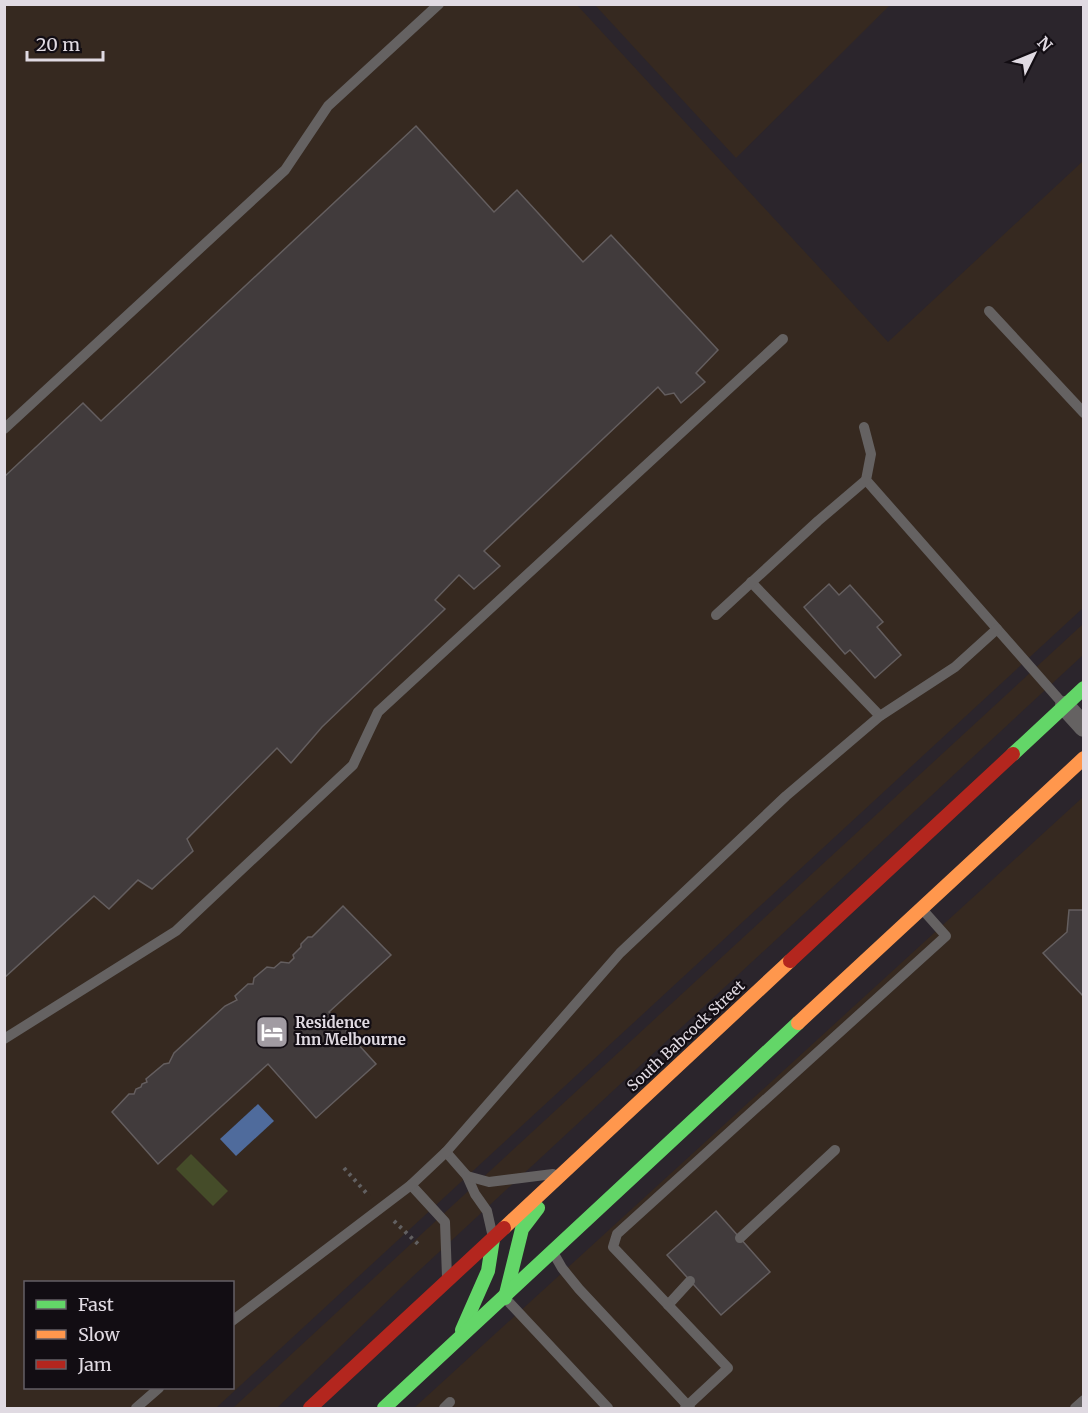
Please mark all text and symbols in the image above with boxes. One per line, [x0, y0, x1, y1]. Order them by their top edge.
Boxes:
scale bar [27, 24, 104, 62]
north arrow [1004, 24, 1064, 84]
text: N [1033, 32, 1057, 55]
text: 20 m [36, 33, 80, 56]
street label: South Babcock Street [623, 976, 749, 1095]
place label: Residence Inn Melbourne [295, 1013, 406, 1049]
hotel icon: Residence Inn Melbourne [254, 1014, 290, 1050]
legend [24, 1281, 234, 1389]
text: Fast [78, 1293, 114, 1316]
text: Slow [78, 1323, 121, 1346]
text: Jam [77, 1353, 112, 1376]

